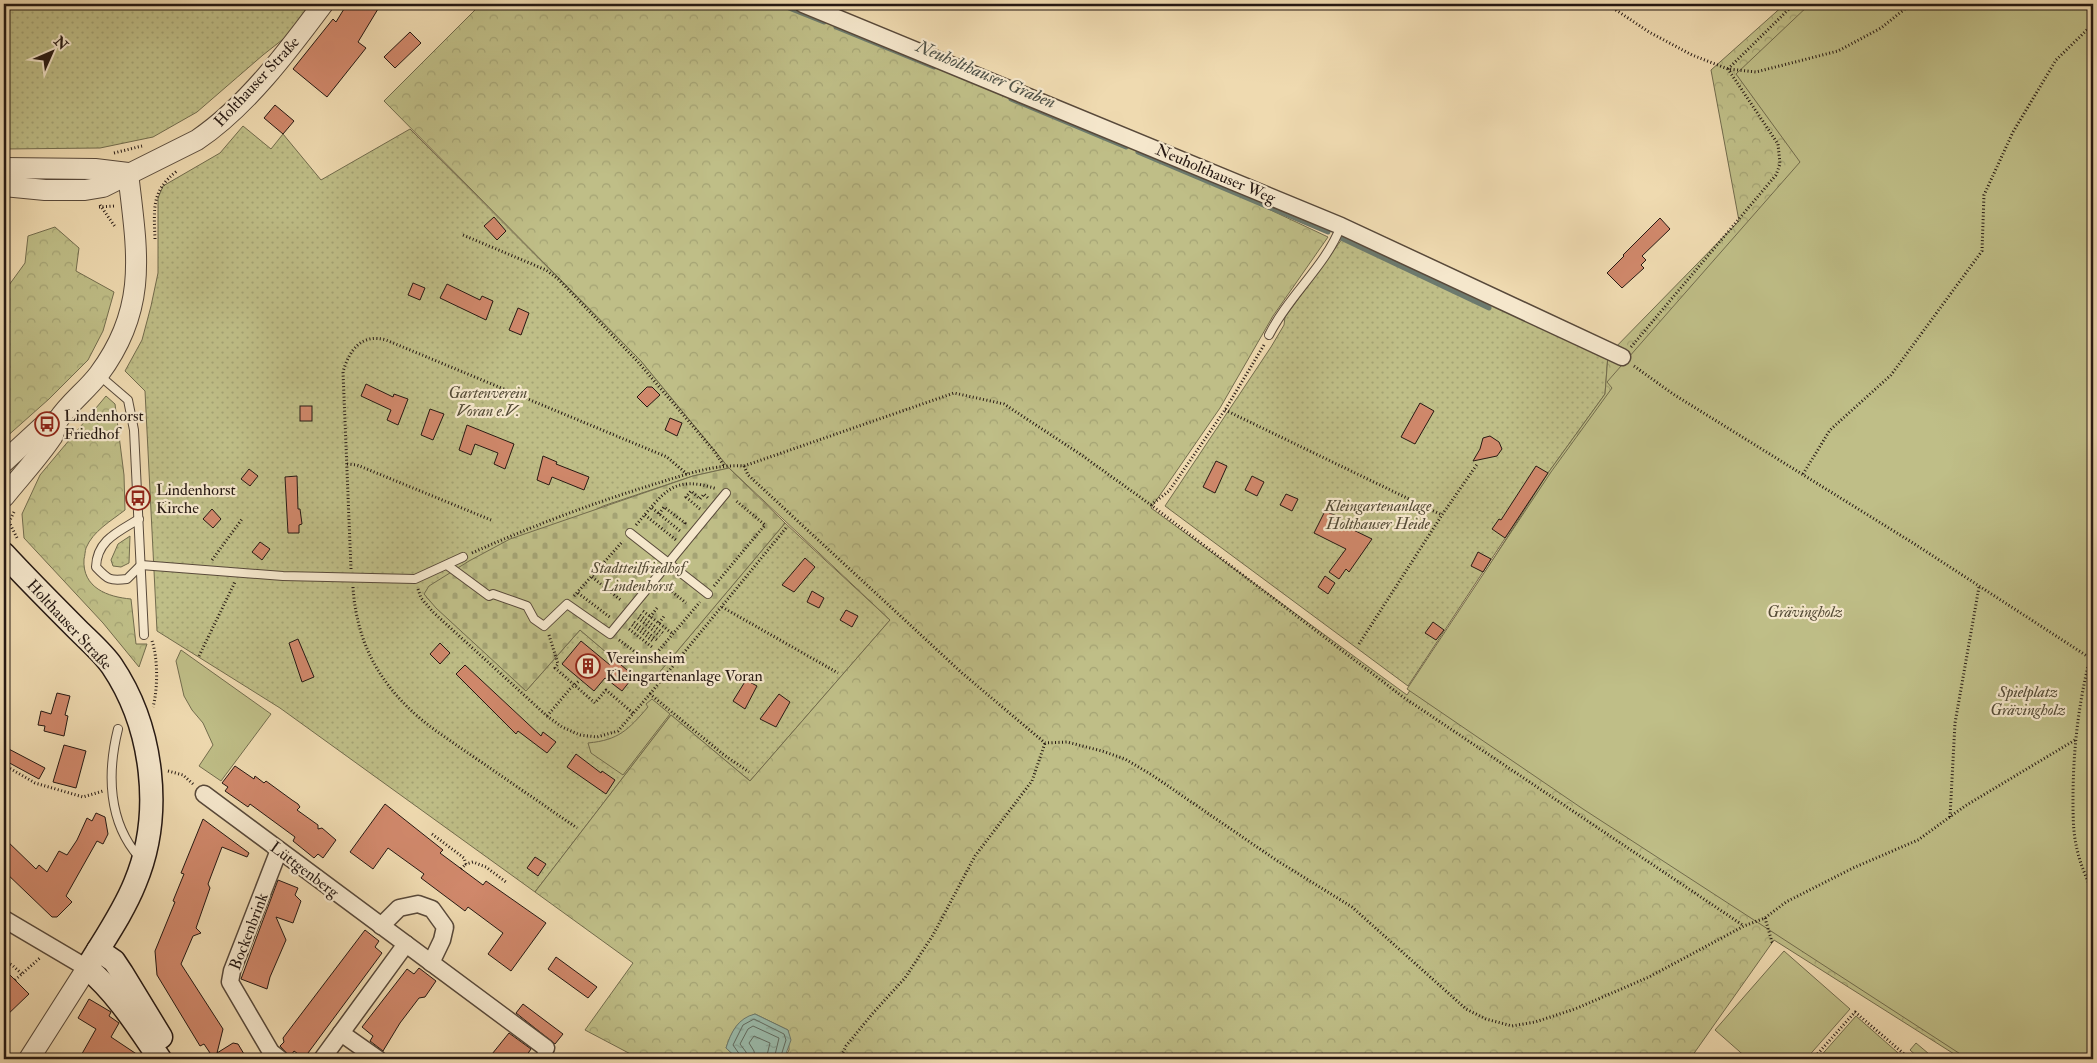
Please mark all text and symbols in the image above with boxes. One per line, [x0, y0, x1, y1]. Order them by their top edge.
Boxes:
north arrow [28, 28, 78, 78]
text: N [50, 32, 72, 54]
street label: Holthauser Straße [210, 32, 304, 131]
water label: Neuholthauser Graben [912, 34, 1059, 114]
street label: Neuholthauser Weg [1153, 140, 1280, 209]
park label: Gartenverein Voran e.V. [449, 383, 527, 421]
place label: Lindenhorst Friedhof [64, 406, 144, 444]
bus stop icon: Lindenhorst Friedhof [34, 411, 60, 437]
place label: Lindenhorst Kirche [156, 480, 236, 518]
bus stop icon: Lindenhorst Kirche [125, 485, 151, 511]
park label: Kleingartenanlage Holthauser Heide [1324, 496, 1432, 534]
park label: Stadtteilfriedhof Lindenhorst [590, 558, 689, 596]
street label: Holthauser Straße [22, 575, 116, 674]
park label: Grävingholz [1767, 602, 1843, 622]
place label: Vereinsheim Kleingartenanlage Voran [606, 648, 763, 686]
building icon: Vereinsheim Kleingartenanlage Voran [575, 653, 601, 679]
park label: Spielplatz Grävingholz [1990, 682, 2066, 720]
street label: Lüttgenberg [266, 837, 344, 903]
street label: Bockenbrink [225, 890, 273, 973]

